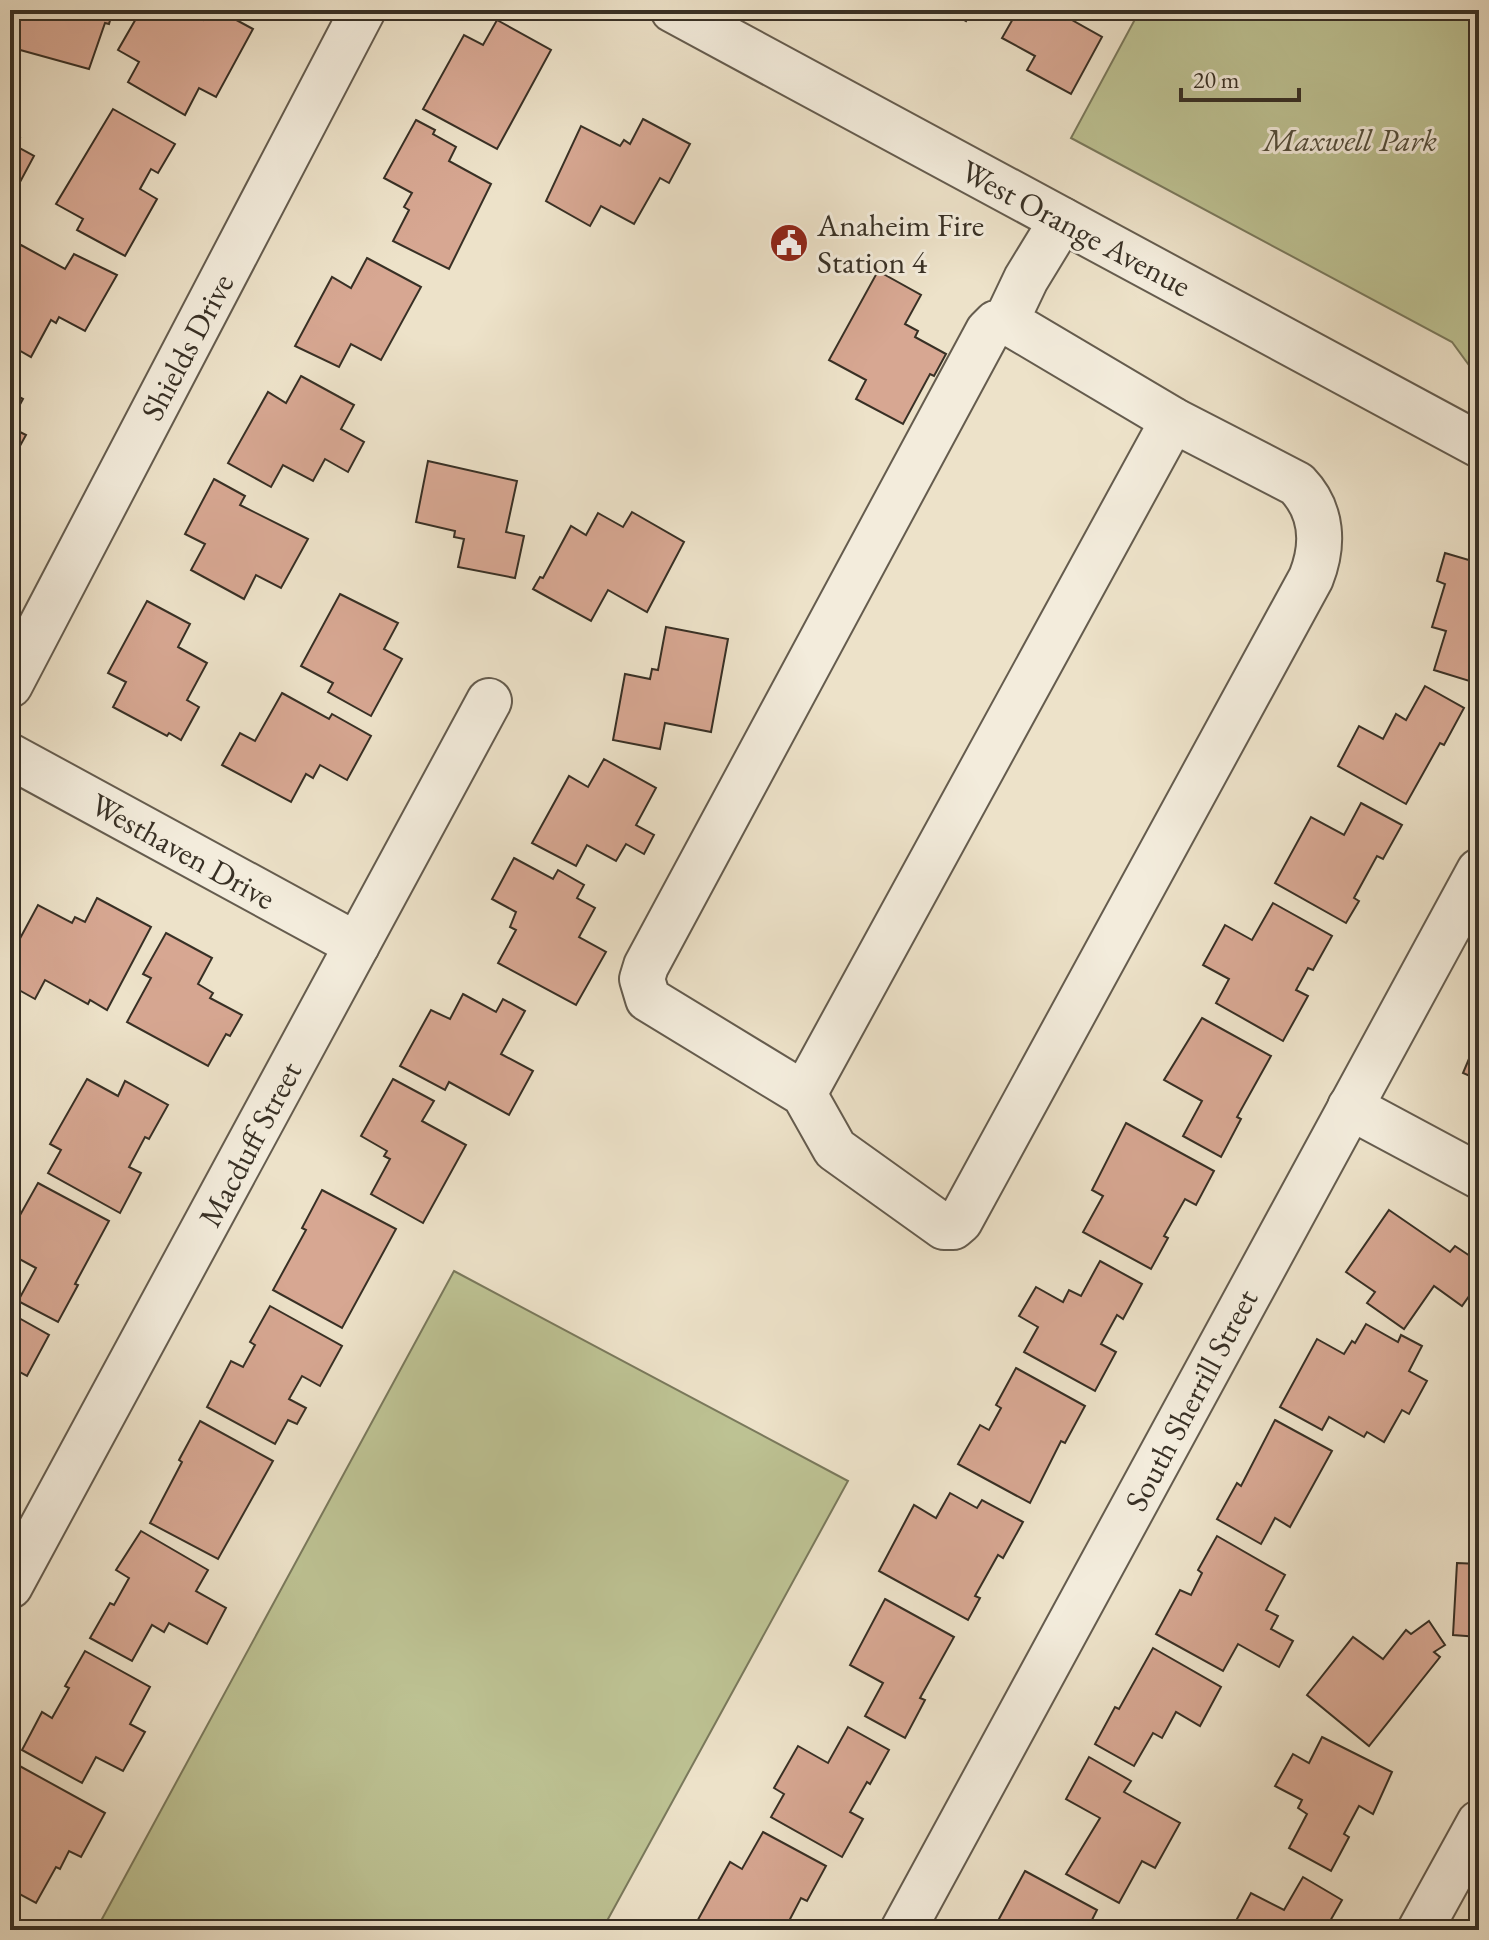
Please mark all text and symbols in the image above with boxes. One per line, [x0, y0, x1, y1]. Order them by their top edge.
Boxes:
scale bar [1181, 52, 1299, 102]
text: 20 m [1193, 64, 1240, 95]
park label: Maxwell Park [1261, 119, 1438, 161]
street label: West Orange Avenue [954, 150, 1198, 306]
place label: Anaheim Fire Station 4 [816, 204, 984, 283]
public building icon: Anaheim Fire Station 4 [768, 222, 810, 264]
street label: Shields Drive [131, 266, 243, 428]
street label: Westhaven Drive [83, 783, 283, 919]
street label: Macduff Street [189, 1054, 311, 1234]
street label: South Sherrill Street [1115, 1282, 1267, 1518]

